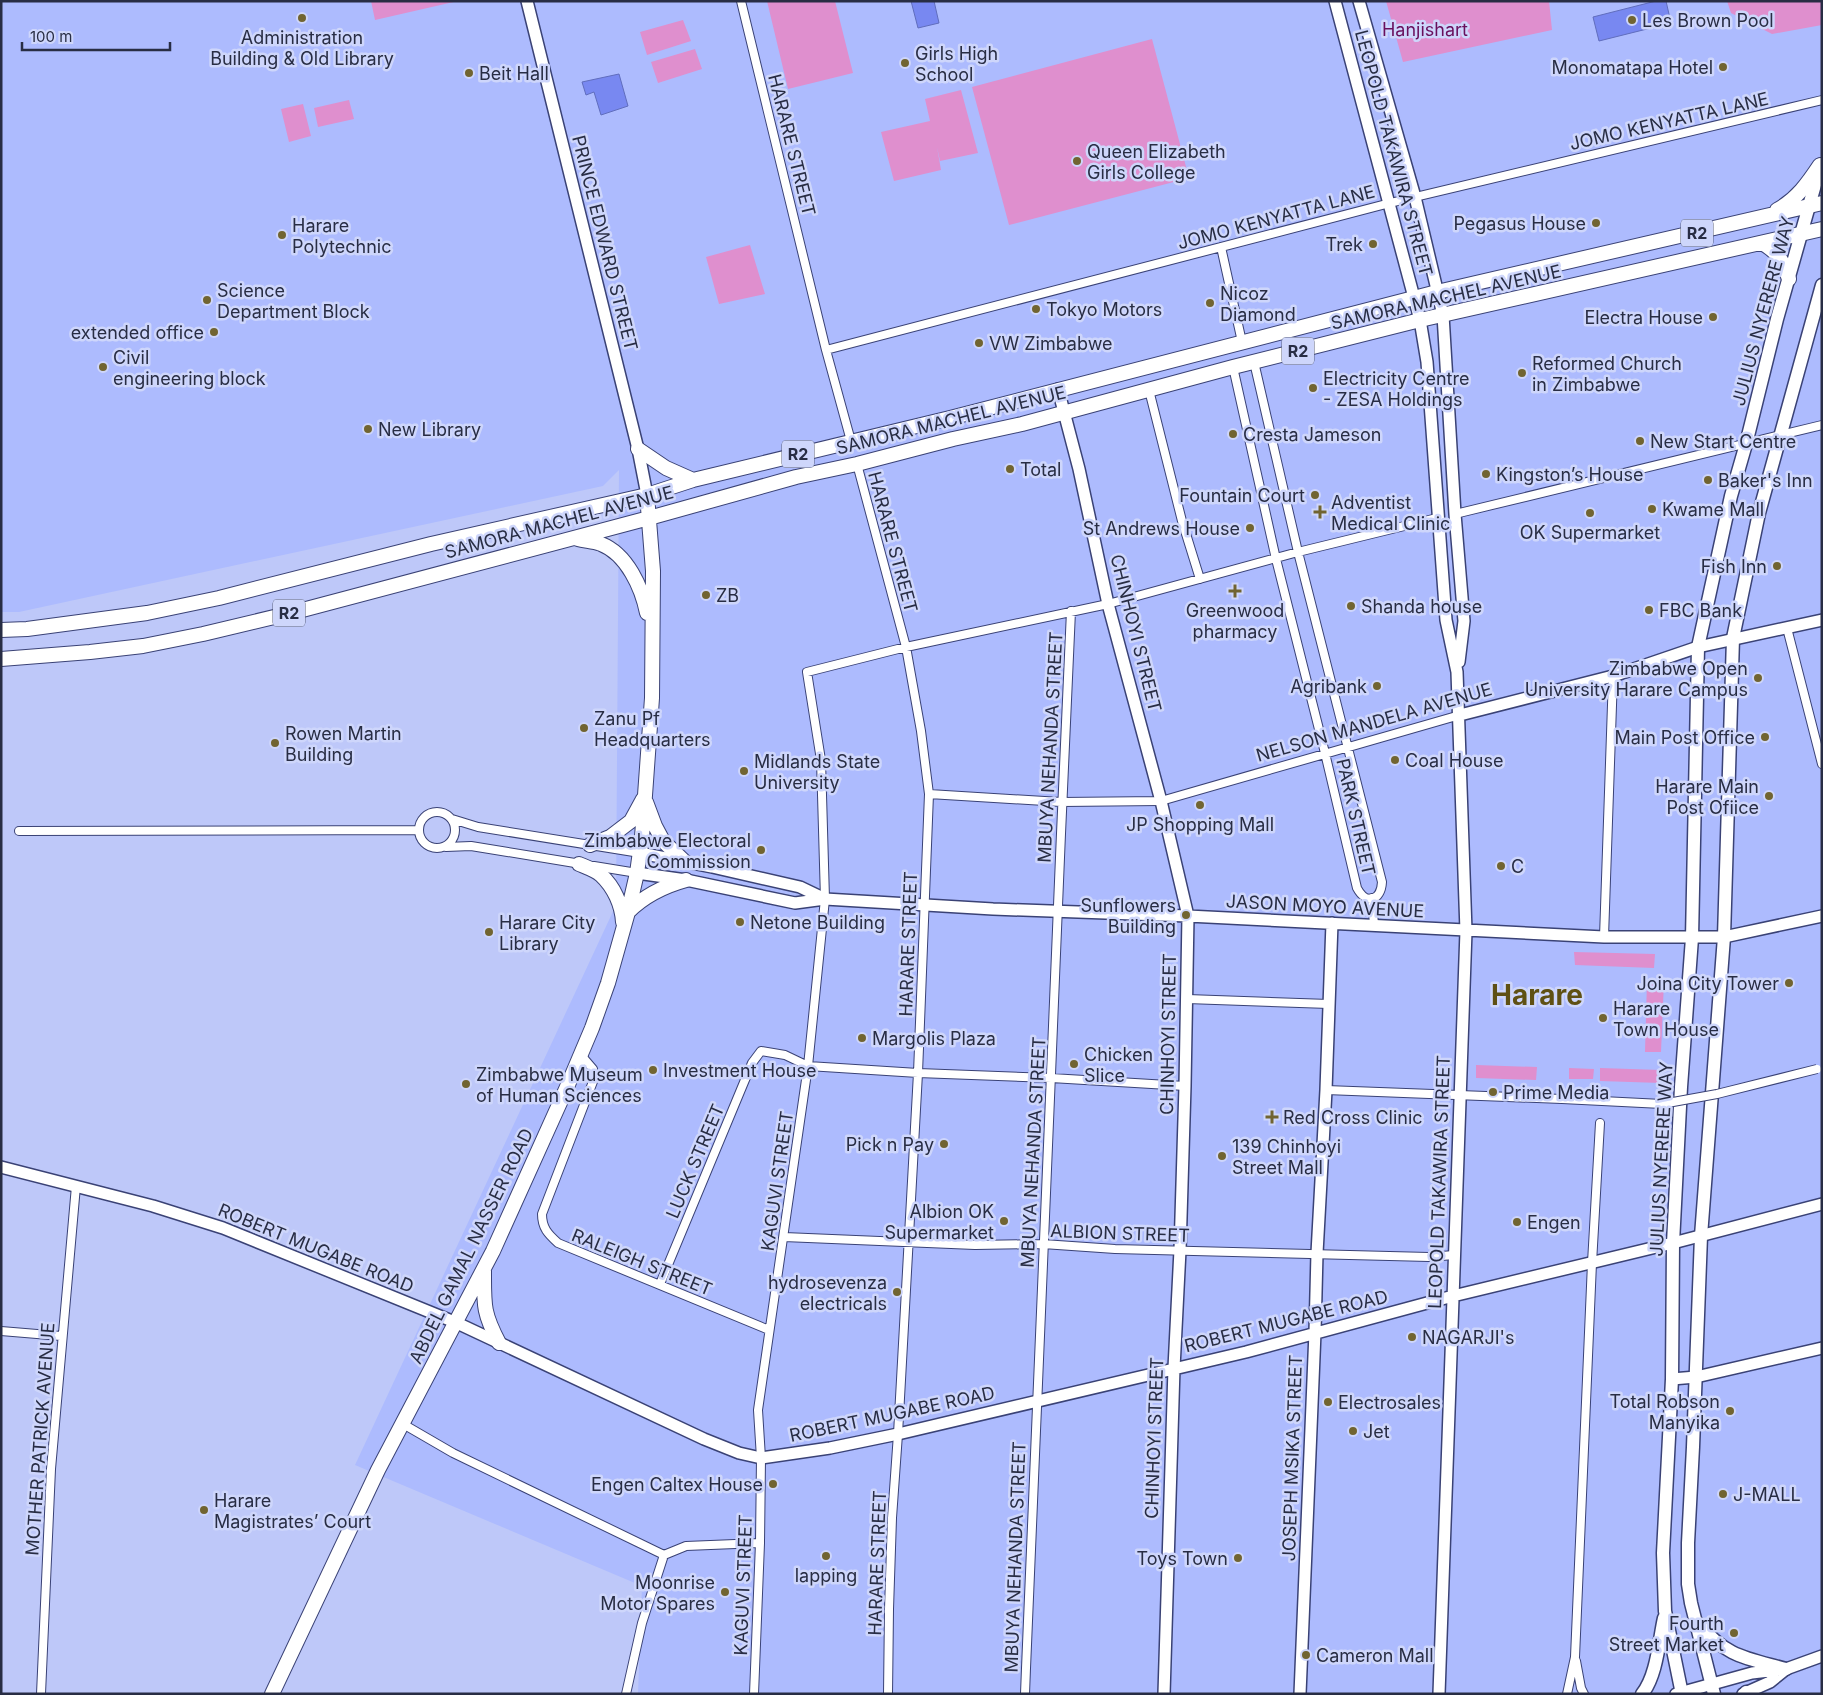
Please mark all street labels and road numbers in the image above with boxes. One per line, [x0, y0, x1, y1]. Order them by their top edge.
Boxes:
street label: LEOPOLD TAKAWIRA STREET [1351, 28, 1437, 278]
street label: HARARE STREET [764, 72, 820, 218]
street label: JOMO KENYATTA LANE [1567, 88, 1771, 154]
street label: PRINCE EDWARD STREET [568, 133, 642, 353]
street label: JOMO KENYATTA LANE [1175, 181, 1377, 253]
street label: JULIUS NYERERE WAY [1728, 214, 1798, 408]
road number: R2 [1681, 220, 1713, 247]
street label: SAMORA MACHEL AVENUE [1329, 260, 1563, 334]
road number: R2 [1282, 338, 1314, 364]
street label: SAMORA MACHEL AVENUE [834, 381, 1068, 459]
road number: R2 [782, 440, 814, 468]
street label: HARARE STREET [864, 469, 922, 615]
street label: SAMORA MACHEL AVENUE [442, 481, 676, 563]
street label: CHINHOYI STREET [1106, 552, 1166, 714]
road number: R2 [273, 600, 305, 626]
street label: MBUYA NEHANDA STREET [1033, 631, 1067, 863]
street label: NELSON MANDELA AVENUE [1254, 678, 1494, 766]
street label: PARK STREET [1332, 756, 1380, 878]
street label: HARARE STREET [895, 871, 921, 1017]
street label: JASON MOYO AVENUE [1225, 890, 1425, 922]
street label: CHINHOYI STREET [1156, 953, 1180, 1115]
street label: MBUYA NEHANDA STREET [1016, 1036, 1050, 1268]
street label: LEOPOLD TAKAWIRA STREET [1424, 1055, 1454, 1309]
street label: JULIUS NYERERE WAY [1645, 1061, 1677, 1257]
street label: LUCK STREET [662, 1101, 728, 1221]
street label: KAGUVI STREET [757, 1110, 797, 1252]
street label: ABDEL GAMAL NASSER ROAD [405, 1125, 537, 1367]
street label: ROBERT MUGABE ROAD [215, 1199, 417, 1297]
street label: ALBION STREET [1050, 1220, 1190, 1246]
street label: RALEIGH STREET [569, 1224, 715, 1300]
street label: ROBERT MUGABE ROAD [1182, 1286, 1390, 1356]
street label: MOTHER PATRICK AVENUE [21, 1322, 59, 1556]
street label: JOSEPH MSIKA STREET [1278, 1354, 1306, 1562]
street label: CHINHOYI STREET [1141, 1357, 1167, 1519]
street label: ROBERT MUGABE ROAD [788, 1382, 996, 1446]
street label: MBUYA NEHANDA STREET [1000, 1441, 1030, 1673]
street label: HARARE STREET [864, 1490, 890, 1636]
street label: KAGUVI STREET [730, 1514, 756, 1656]

